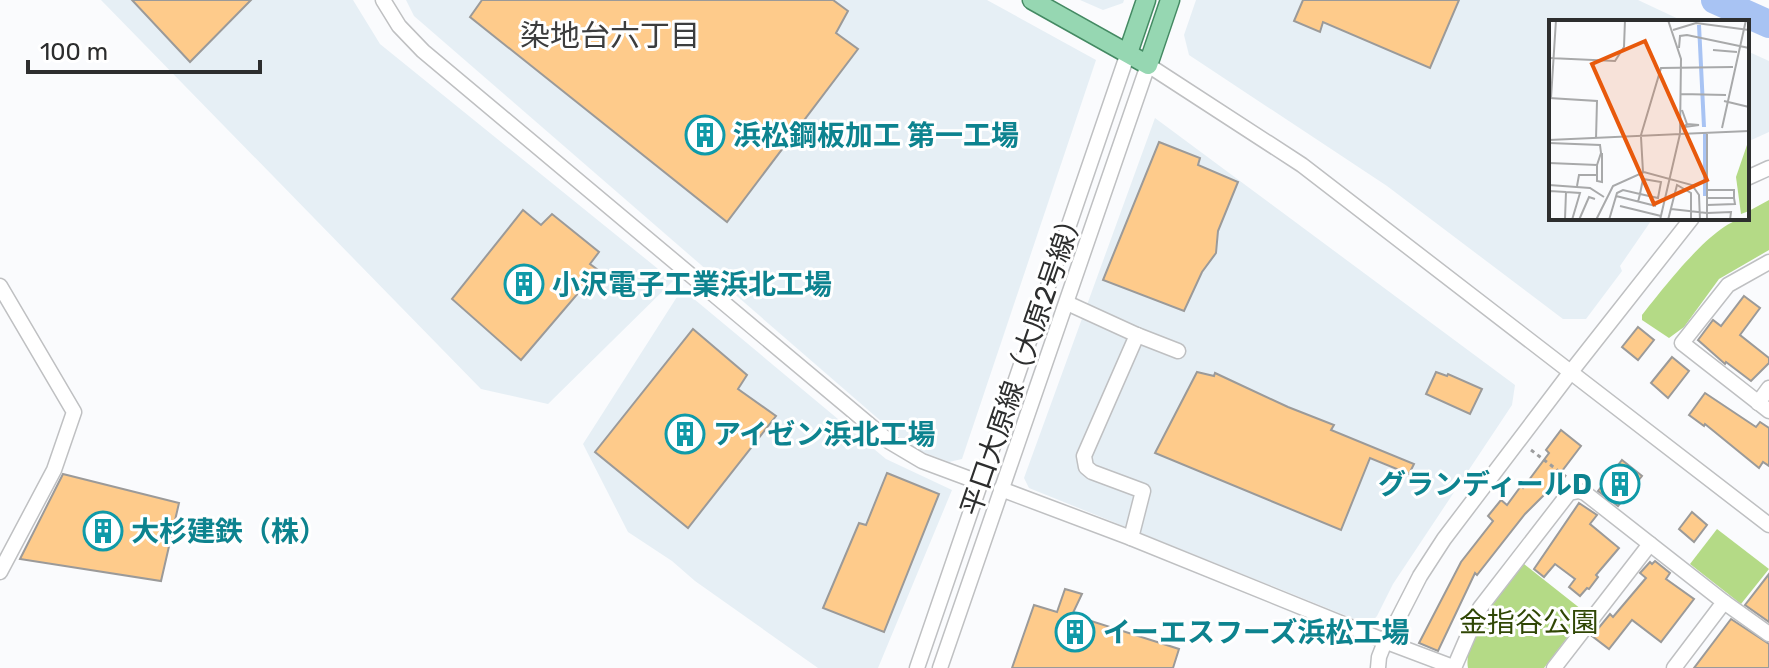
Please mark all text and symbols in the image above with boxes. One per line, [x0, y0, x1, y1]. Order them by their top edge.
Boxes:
district label: 染地台六丁目 [520, 18, 700, 54]
inset map [1549, 20, 1749, 220]
scale bar [28, 24, 260, 74]
text: 100 m [40, 38, 108, 66]
building icon: 浜松鋼板加工 第一工場 [684, 114, 726, 156]
place label: 浜松鋼板加工 第一工場 [733, 119, 1019, 152]
street label: 平口大原線（大原2号線） [954, 202, 1091, 520]
building icon: 小沢電子工業浜北工場 [503, 263, 545, 305]
place label: 小沢電子工業浜北工場 [552, 268, 832, 301]
building icon: アイゼン浜北工場 [664, 413, 706, 455]
place label: アイゼン浜北工場 [713, 418, 936, 451]
building icon: グランディールD [1599, 463, 1641, 505]
place label: グランディールD [1378, 468, 1592, 501]
building icon: 大杉建鉄（株） [82, 510, 124, 552]
place label: 大杉建鉄（株） [131, 515, 327, 548]
park label: 金指谷公園 [1459, 606, 1599, 639]
building icon: イーエスフーズ浜松工場 [1054, 611, 1096, 653]
place label: イーエスフーズ浜松工場 [1103, 616, 1410, 649]

